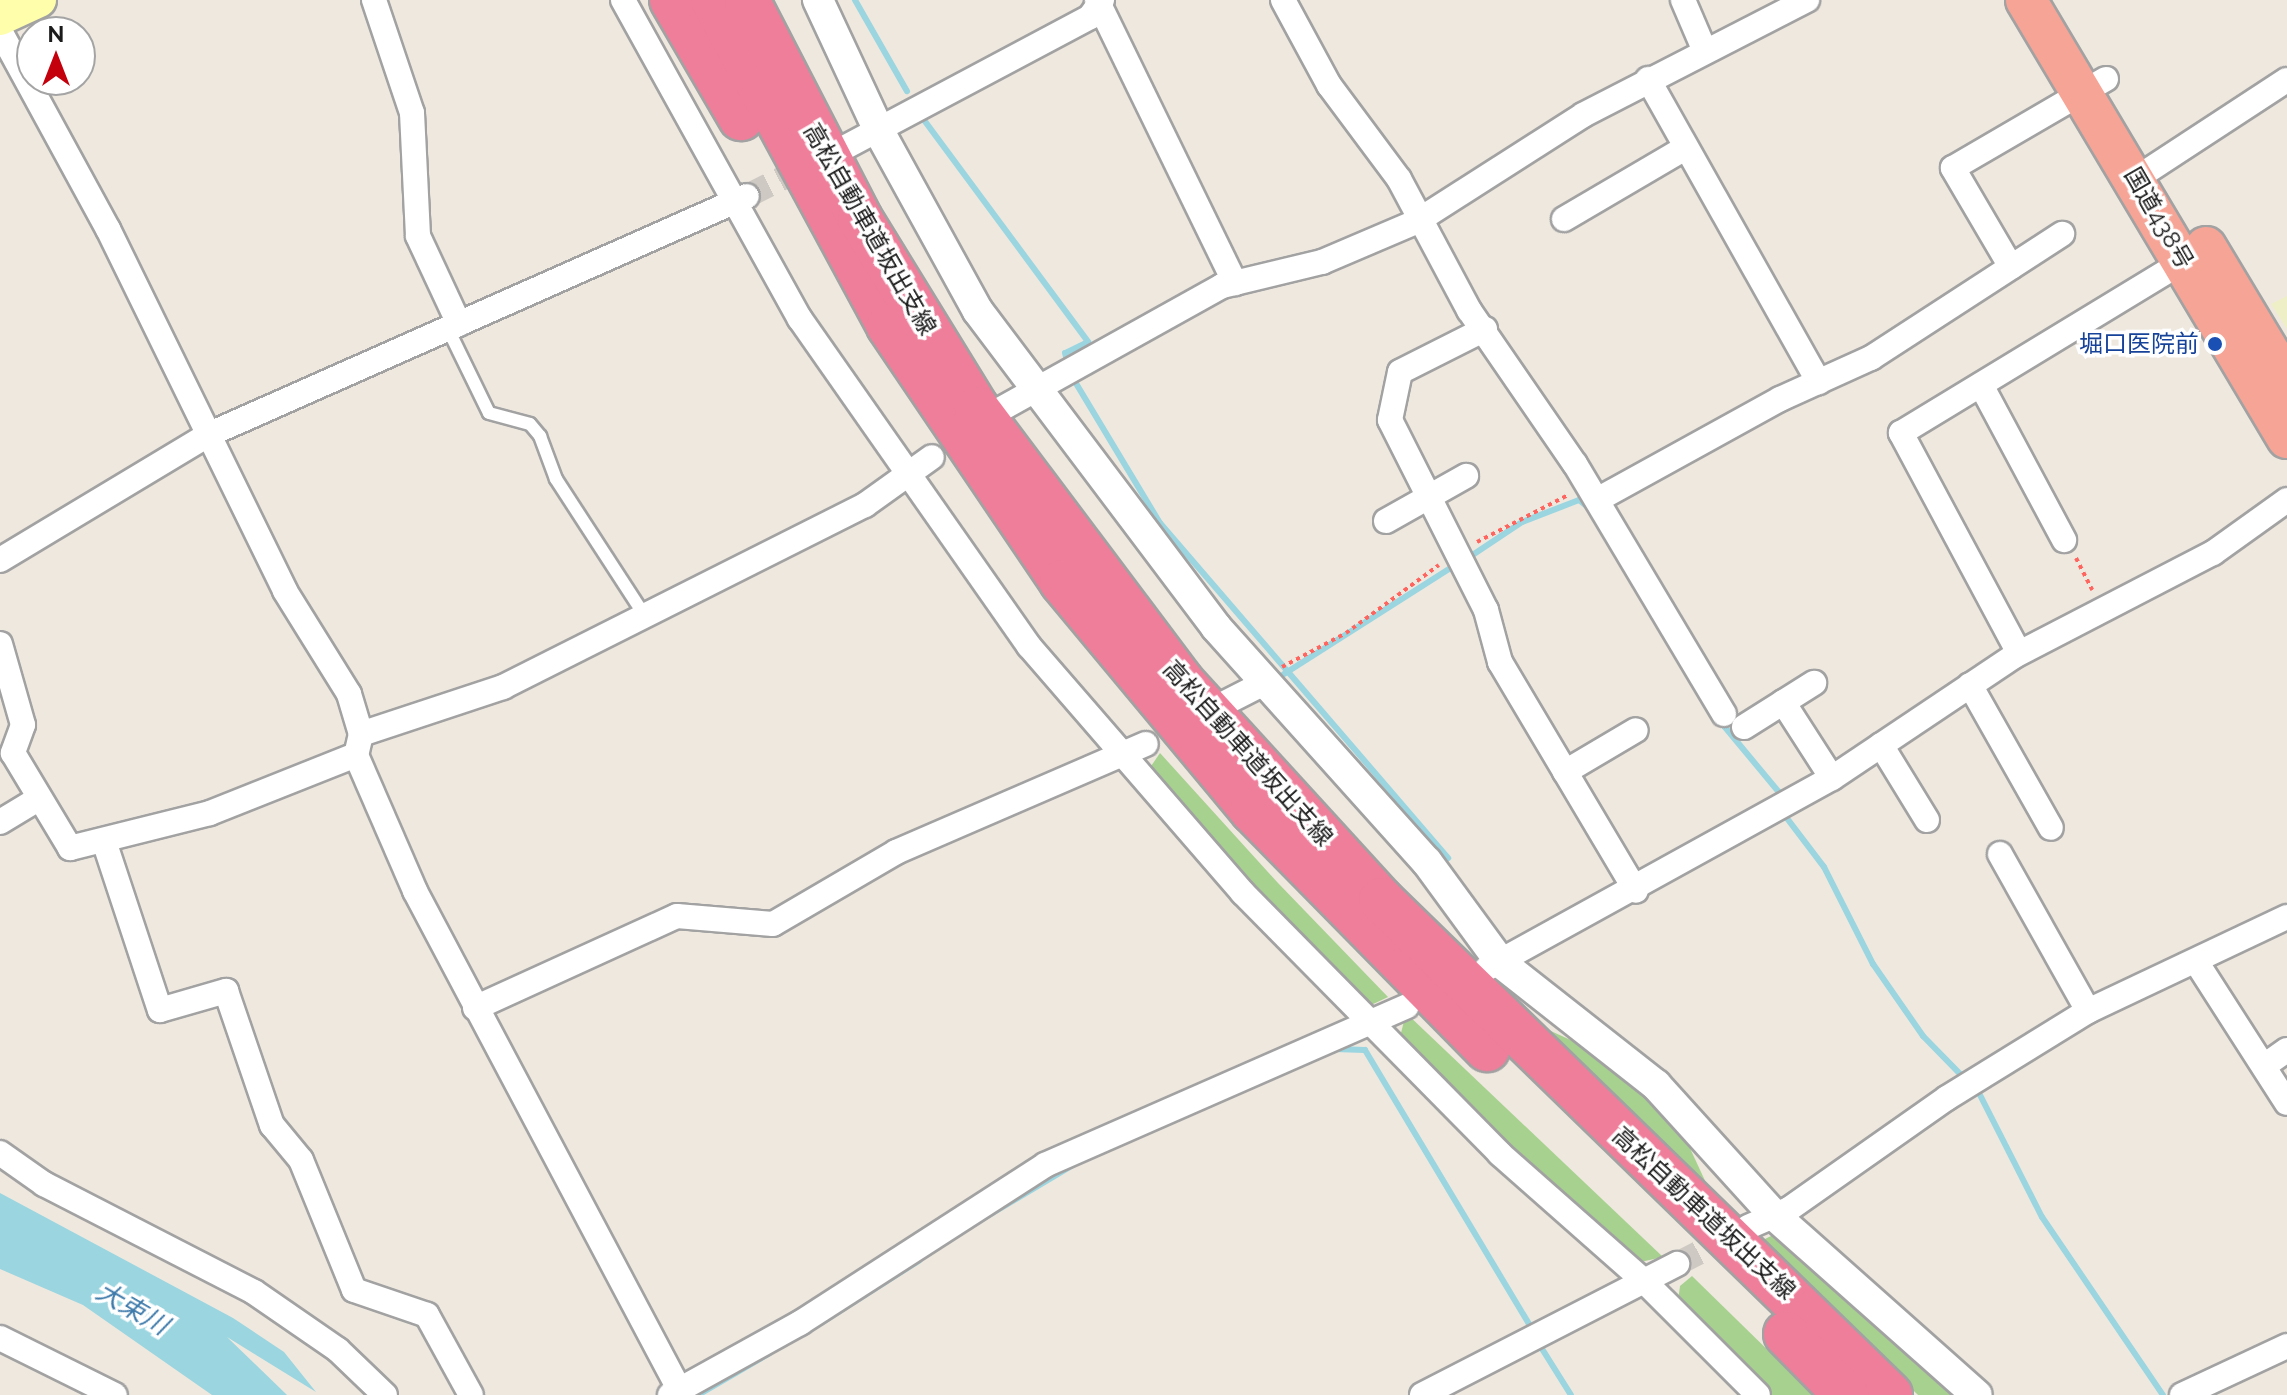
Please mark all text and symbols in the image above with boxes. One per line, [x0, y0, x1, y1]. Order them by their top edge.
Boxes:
north arrow [16, 16, 96, 96]
text: N [48, 21, 64, 47]
street label: 高松自動車道坂出支線 [798, 118, 942, 340]
street label: 国道438号 [2118, 162, 2200, 274]
place label: 堀口医院前 [2079, 330, 2199, 358]
marker: 堀口医院前 [2206, 335, 2224, 353]
street label: 高松自動車道坂出支線 [1157, 654, 1339, 852]
street label: 高松自動車道坂出支線 [1606, 1121, 1802, 1305]
water label: 大束川 [90, 1276, 174, 1342]

